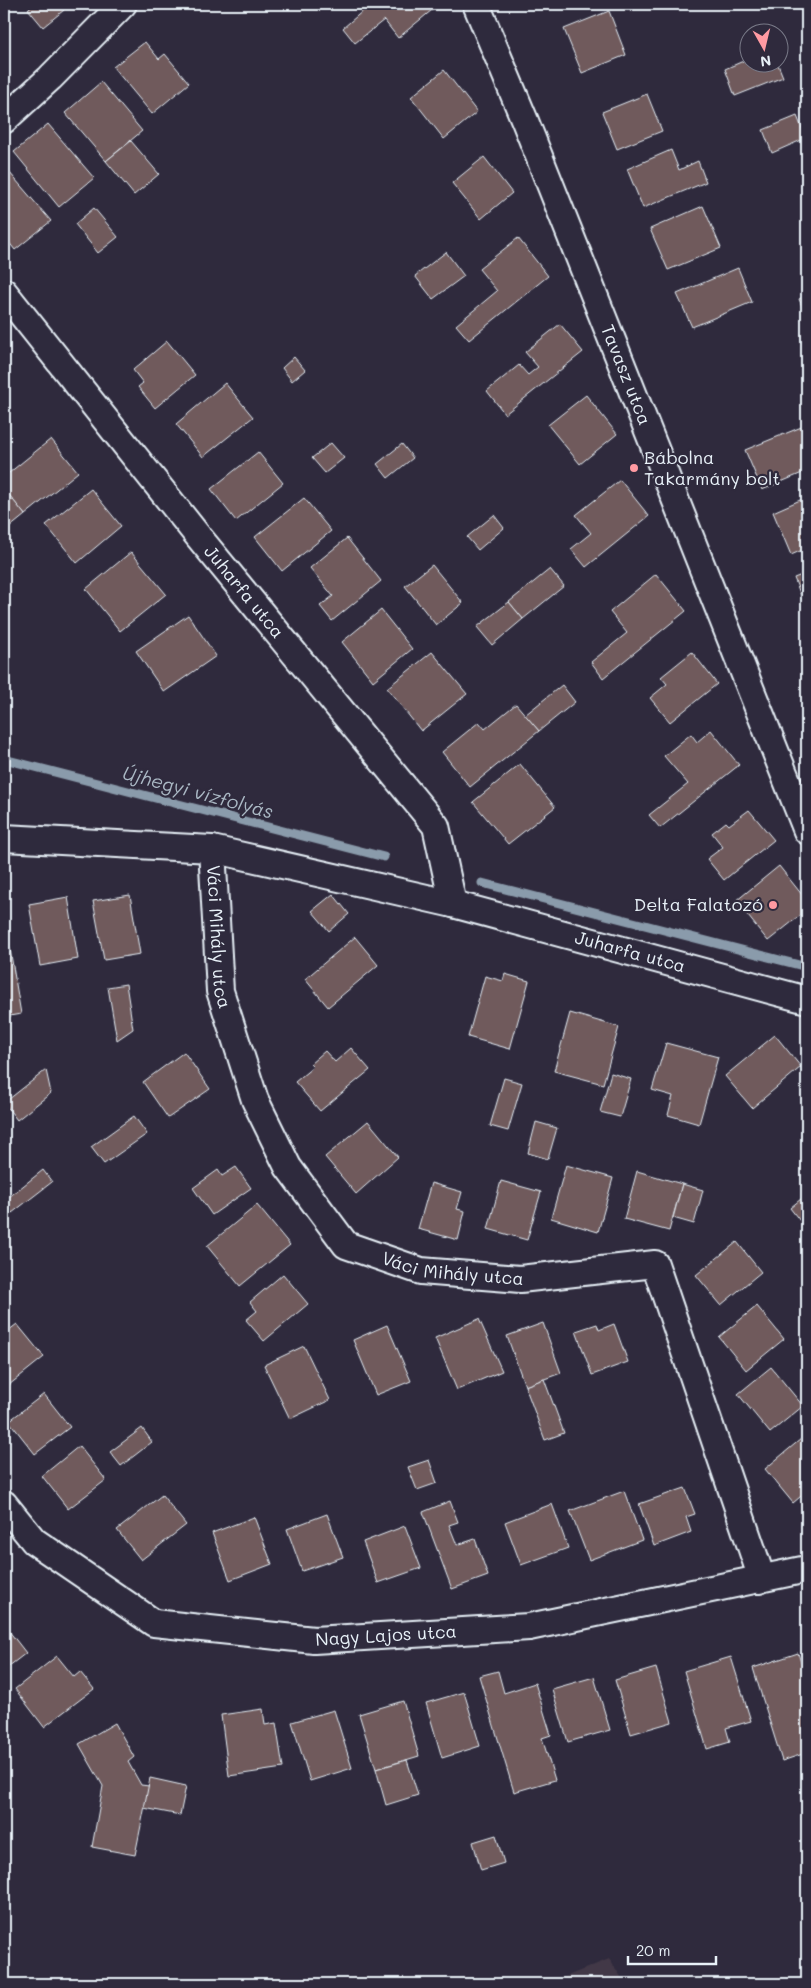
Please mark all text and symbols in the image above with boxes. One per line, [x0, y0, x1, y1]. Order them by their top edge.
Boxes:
north arrow [738, 22, 788, 72]
text: N [759, 51, 772, 72]
street label: Tavasz utca [596, 321, 657, 428]
place label: Bábolna Takarmány bolt [644, 445, 780, 490]
marker: Bábolna Takarmány bolt [628, 462, 640, 474]
street label: Juharfa utca [199, 540, 290, 643]
water label: Újhegyi vízfolyás [120, 759, 276, 824]
street label: Váci Mihály utca [202, 864, 238, 1011]
place label: Delta Falatozó [634, 892, 763, 916]
marker: Delta Falatozó [767, 899, 779, 911]
street label: Juharfa utca [572, 925, 688, 978]
street label: Váci Mihály utca [379, 1245, 525, 1290]
street label: Nagy Lajos utca [314, 1618, 457, 1651]
scale bar [628, 1933, 716, 1965]
text: 20 m [636, 1940, 670, 1960]

